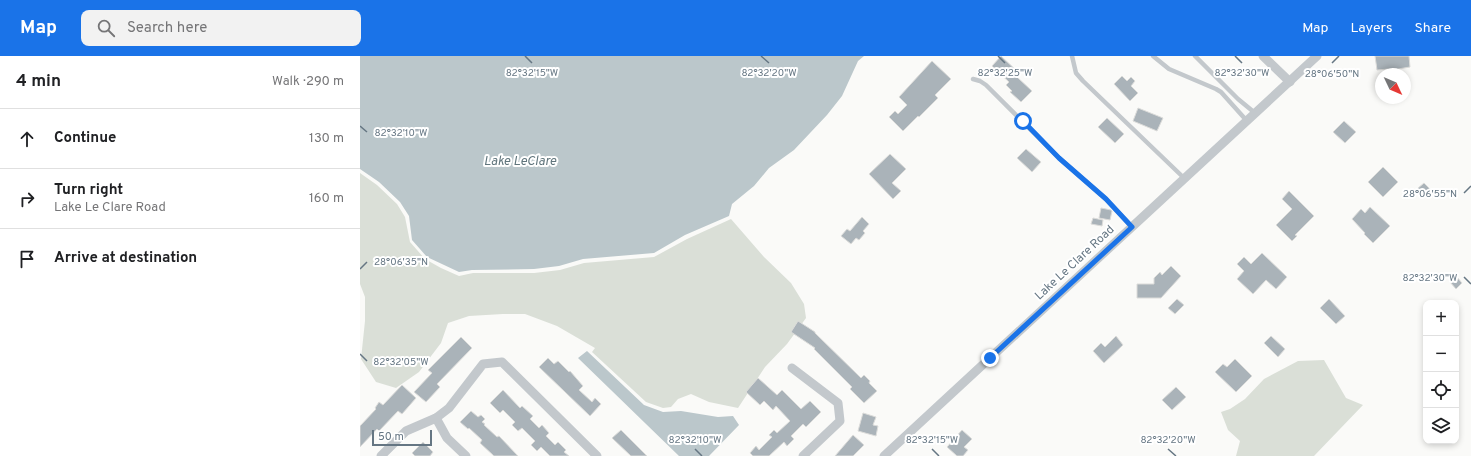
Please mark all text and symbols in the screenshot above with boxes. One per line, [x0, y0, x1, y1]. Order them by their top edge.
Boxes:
search box [81, 10, 361, 46]
text: Map [20, 16, 57, 40]
icon: search [95, 17, 117, 39]
text: Search here [127, 19, 207, 38]
text: Map [1302, 20, 1328, 37]
text: Layers [1350, 20, 1392, 37]
text: Share [1414, 20, 1451, 37]
text: 82°32'15"W [506, 67, 558, 80]
text: 82°32'20"W [741, 67, 797, 80]
text: 82°32'25"W [978, 67, 1032, 80]
text: 82°32'30"W [1215, 67, 1269, 80]
text: 28°06'50"N [1305, 68, 1359, 81]
north arrow [1375, 68, 1411, 104]
text: 4 min [16, 71, 61, 93]
text: Walk · 290 m [272, 74, 344, 90]
route start [1014, 112, 1032, 130]
text: 82°32'10"W [375, 127, 427, 140]
icon: ahead [16, 128, 38, 150]
text: Continue [54, 129, 116, 148]
text: 130 m [309, 131, 344, 147]
water label: Lake LeClare [484, 154, 557, 170]
text: Turn right [54, 181, 123, 200]
icon: right [16, 188, 38, 210]
text: 28°06'55"N [1403, 188, 1457, 201]
text: 160 m [309, 191, 344, 207]
text: Lake Le Clare Road [54, 200, 166, 216]
street label: Lake Le Clare Road [1032, 222, 1118, 304]
icon: arrive [16, 248, 38, 270]
text: Arrive at destination [54, 249, 197, 268]
text: 28°06'35"N [374, 256, 428, 269]
text: 82°32'30"W [1403, 272, 1457, 285]
map controls [1423, 300, 1459, 444]
button: + [1423, 300, 1459, 336]
button: − [1423, 336, 1459, 372]
route end [981, 349, 999, 367]
text: 82°32'05"W [373, 356, 429, 369]
button: locate [1423, 372, 1459, 408]
button: layers [1423, 408, 1459, 444]
scale bar [372, 428, 432, 447]
text: 50 m [378, 430, 404, 444]
text: 82°32'10"W [669, 434, 721, 447]
text: 82°32'15"W [906, 434, 958, 447]
text: 82°32'20"W [1140, 434, 1196, 447]

